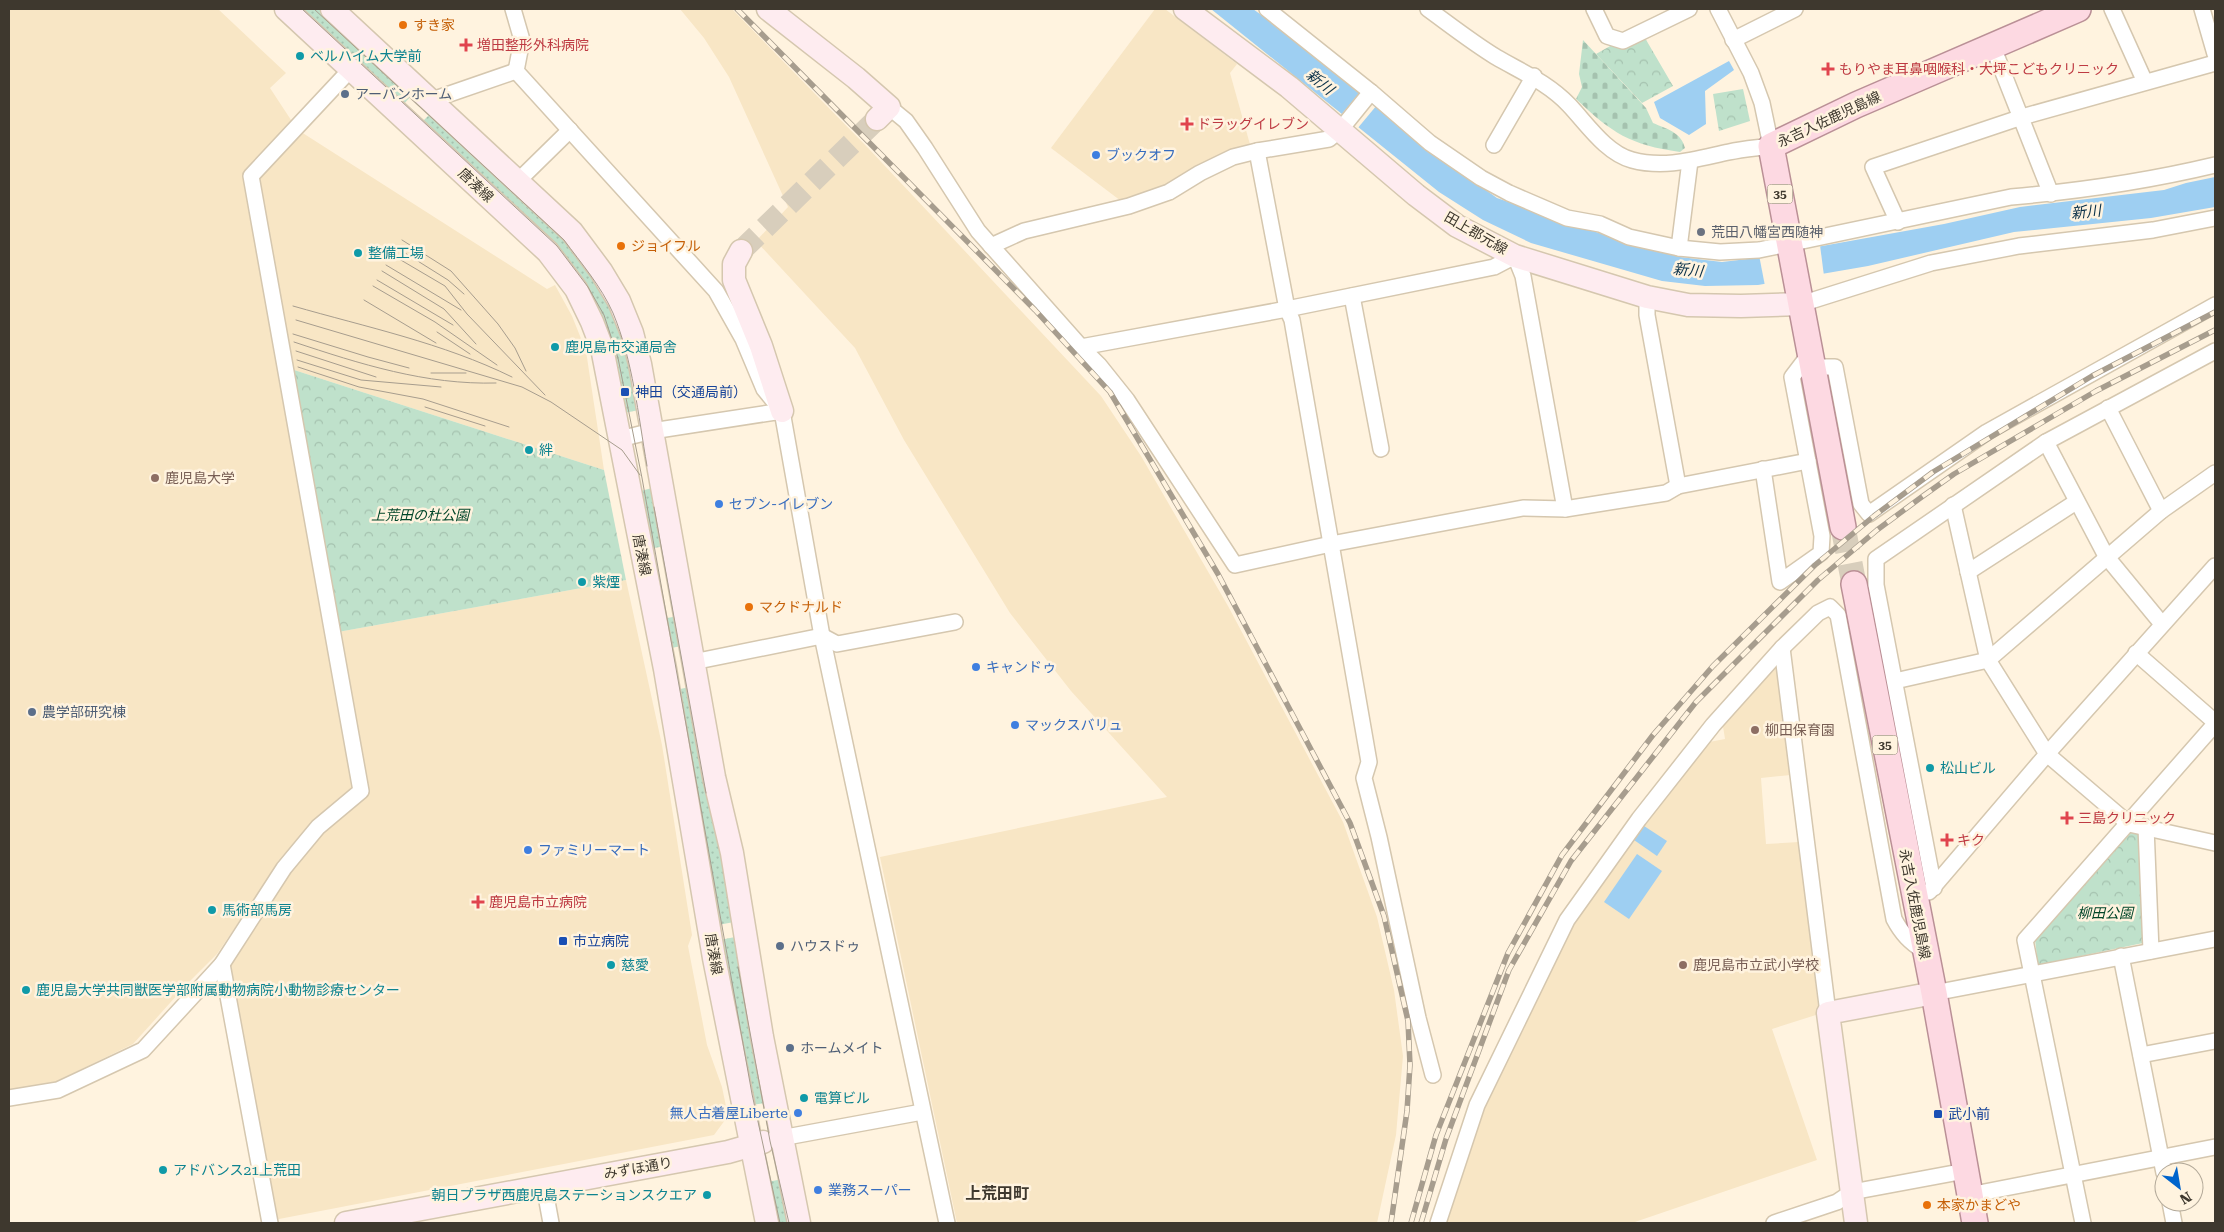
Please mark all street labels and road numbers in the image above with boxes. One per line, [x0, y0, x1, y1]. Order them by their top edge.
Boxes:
street label: 永吉入佐鹿児島線 [1775, 88, 1883, 150]
street label: 唐湊線 [455, 165, 497, 205]
road number: 35 [1768, 184, 1792, 203]
street label: 田上郡元線 [1442, 209, 1510, 257]
street label: 唐湊線 [630, 533, 654, 577]
road number: 35 [1872, 736, 1898, 754]
street label: 永吉入佐鹿児島線 [1896, 848, 1934, 960]
street label: 唐湊線 [702, 932, 726, 976]
street label: みずほ通り [602, 1154, 674, 1182]

